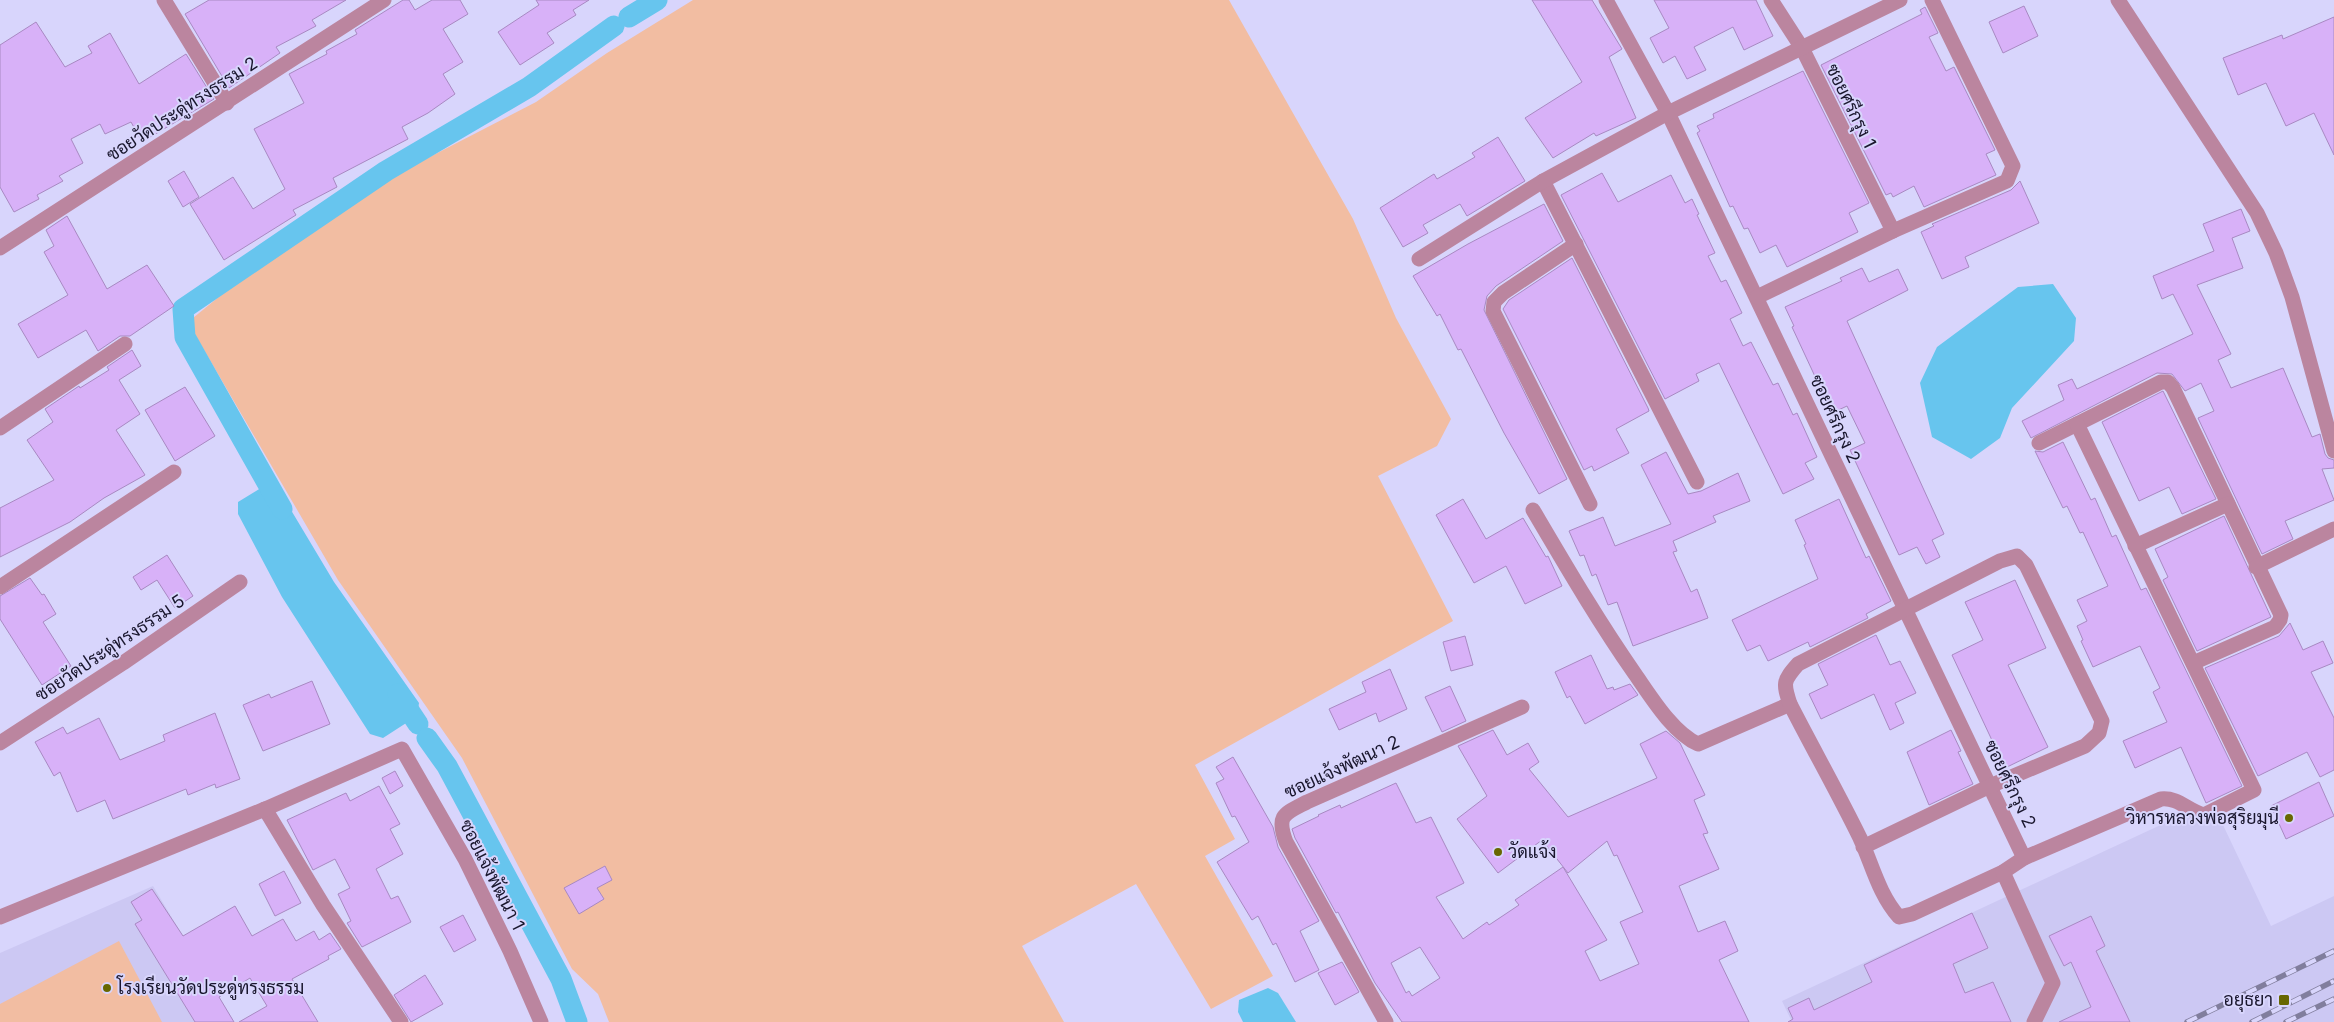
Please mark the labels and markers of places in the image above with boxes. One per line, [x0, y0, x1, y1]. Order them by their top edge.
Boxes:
place label: วิหารหลวงพ่อสุริยมุนี [2125, 805, 2279, 830]
marker: วิหารหลวงพ่อสุริยมุนี [2283, 812, 2295, 824]
place label: วัดแจ้ง [1508, 840, 1556, 862]
marker: วัดแจ้ง [1492, 846, 1504, 858]
place label: โรงเรียนวัดประดู่ทรงธรรม [116, 975, 304, 1001]
marker: โรงเรียนวัดประดู่ทรงธรรม [101, 982, 113, 994]
place label: อยุธยา [2223, 989, 2273, 1012]
marker: อยุธยา [2277, 993, 2291, 1007]

